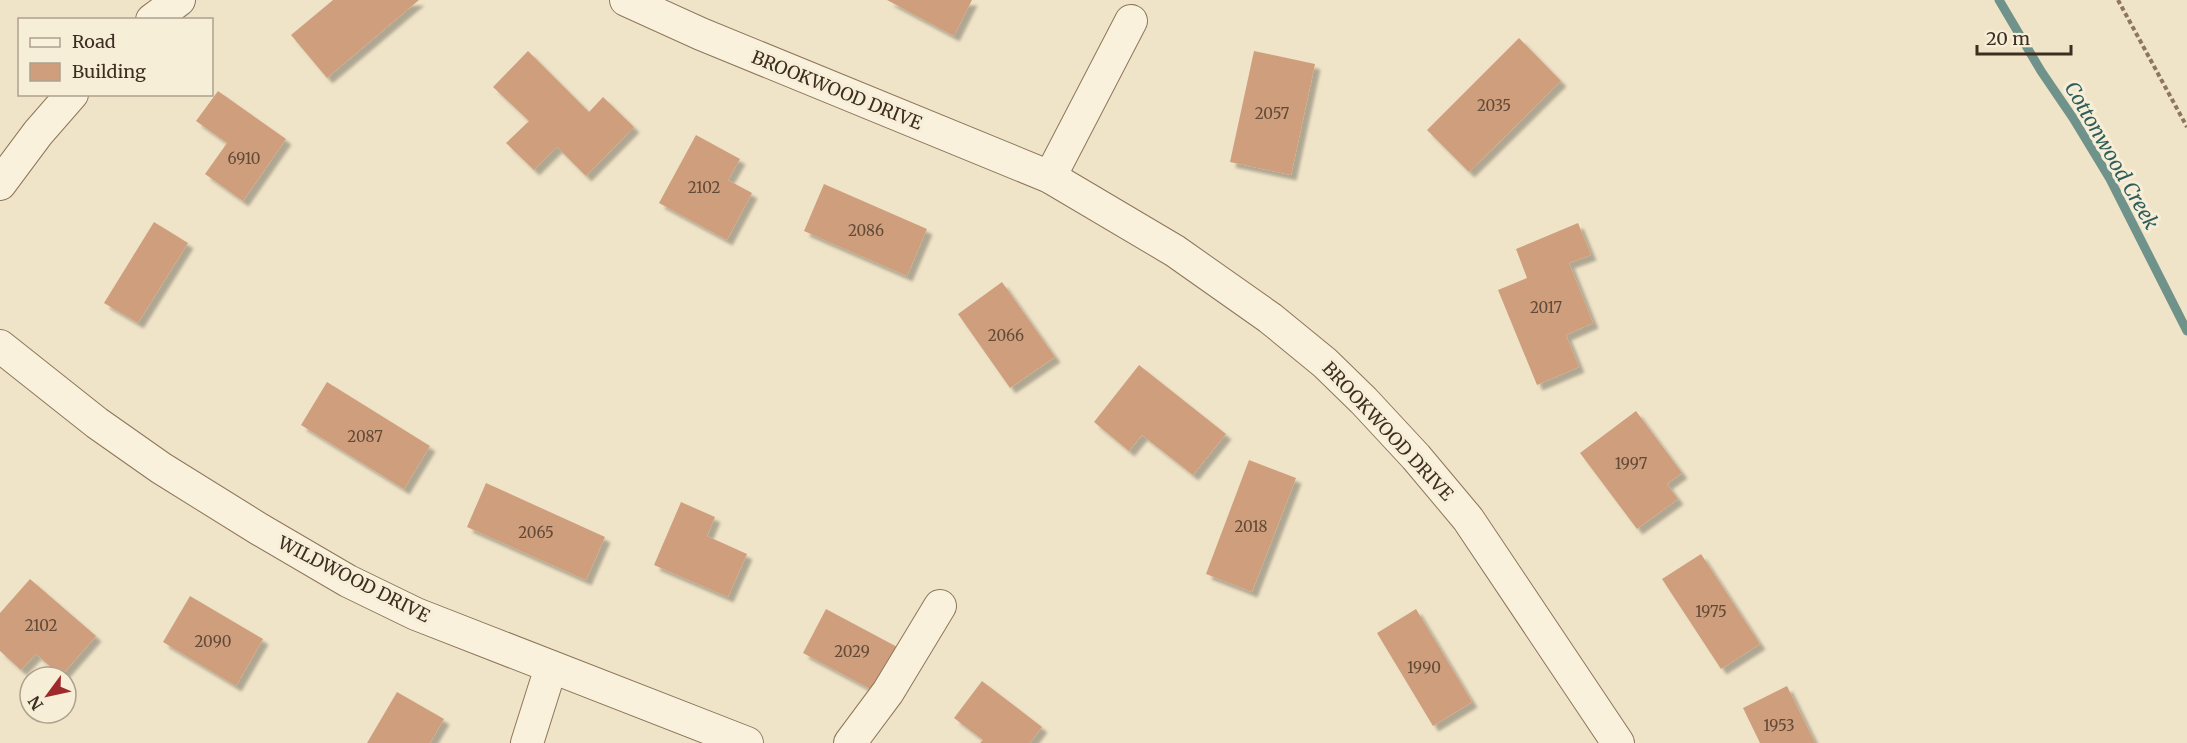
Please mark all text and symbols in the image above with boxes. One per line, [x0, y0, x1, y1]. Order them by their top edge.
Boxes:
legend [18, 18, 213, 96]
scale bar [1977, 18, 2072, 56]
text: 20 m [1986, 27, 2030, 50]
text: Road [72, 30, 116, 53]
street label: BROOKWOOD DRIVE [748, 45, 926, 135]
text: Building [72, 60, 146, 83]
water label: Cottonwood Creek [2060, 77, 2164, 233]
house number: 2035 [1477, 96, 1511, 115]
house number: 2057 [1255, 104, 1290, 123]
house number: 6910 [228, 149, 260, 168]
house number: 2102 [688, 178, 720, 197]
house number: 2086 [848, 221, 884, 240]
house number: 2017 [1530, 298, 1563, 317]
house number: 2066 [988, 326, 1024, 345]
street label: BROOKWOOD DRIVE [1318, 357, 1459, 506]
house number: 2087 [347, 427, 383, 446]
house number: 1997 [1615, 454, 1648, 473]
house number: 2018 [1235, 517, 1268, 536]
house number: 2065 [518, 523, 554, 542]
street label: WILDWOOD DRIVE [273, 530, 434, 628]
house number: 1975 [1695, 602, 1727, 621]
house number: 2102 [25, 616, 57, 635]
house number: 2090 [195, 632, 232, 651]
house number: 2029 [834, 642, 870, 661]
house number: 1990 [1407, 658, 1441, 677]
north arrow [18, 665, 78, 725]
text: N [23, 692, 47, 714]
house number: 1953 [1763, 716, 1795, 735]

